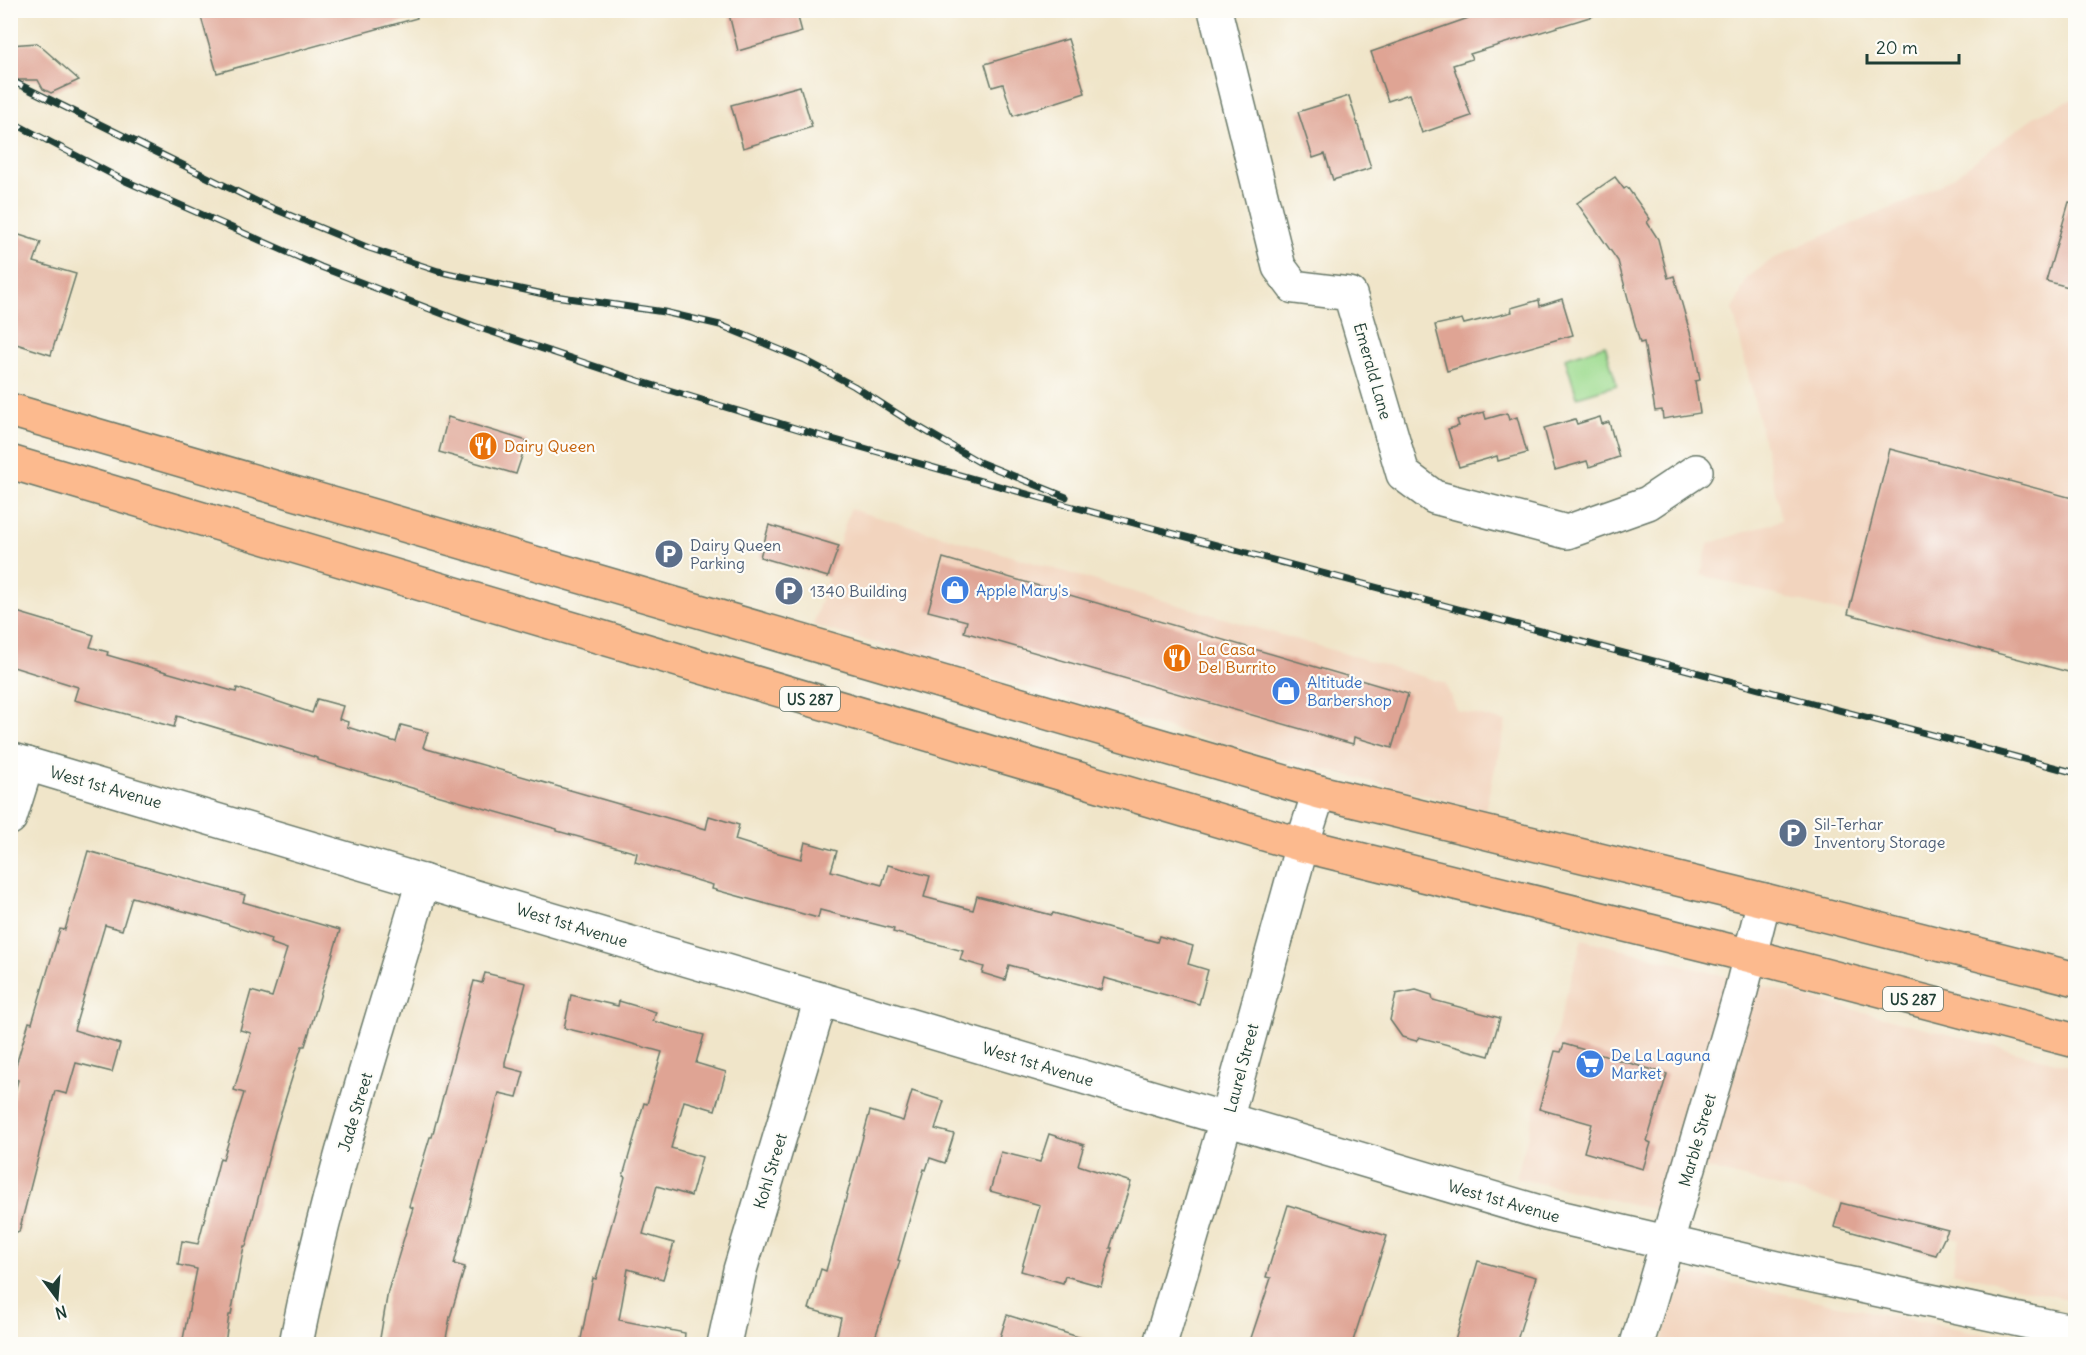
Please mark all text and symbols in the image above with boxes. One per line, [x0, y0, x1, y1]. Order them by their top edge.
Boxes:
scale bar [1867, 27, 1958, 65]
text: 20 m [1876, 36, 1918, 59]
street label: Emerald Lane [1350, 320, 1396, 422]
restaurant icon: Dairy Queen [467, 430, 499, 462]
place label: Dairy Queen [504, 436, 595, 456]
place label: Dairy Queen Parking [690, 535, 781, 573]
parking icon: Dairy Queen Parking [653, 538, 685, 570]
shop icon: Apple Mary's [939, 574, 971, 606]
parking icon: 1340 Building [773, 575, 805, 607]
place label: Apple Mary's [976, 580, 1068, 600]
place label: 1340 Building [810, 581, 907, 601]
place label: La Casa Del Burrito [1198, 639, 1276, 677]
restaurant icon: La Casa Del Burrito [1161, 642, 1193, 674]
place label: Altitude Barbershop [1307, 672, 1392, 710]
shop icon: Altitude Barbershop [1270, 675, 1302, 707]
road number: US 287 [780, 687, 840, 711]
street label: West 1st Avenue [48, 761, 164, 813]
place label: Sil-Terhar Inventory Storage [1814, 814, 1945, 852]
parking icon: Sil-Terhar Inventory Storage [1777, 817, 1809, 849]
street label: West 1st Avenue [514, 899, 630, 951]
road number: US 287 [1883, 987, 1943, 1011]
street label: Laurel Street [1219, 1021, 1263, 1115]
street label: West 1st Avenue [980, 1038, 1096, 1090]
place label: De La Laguna Market [1611, 1045, 1711, 1083]
supermarket icon: De La Laguna Market [1574, 1048, 1606, 1080]
street label: Jade Street [334, 1069, 377, 1154]
street label: Marble Street [1674, 1090, 1720, 1189]
street label: Kohl Street [749, 1130, 791, 1211]
street label: West 1st Avenue [1446, 1175, 1562, 1227]
north arrow [27, 1268, 87, 1328]
text: N [53, 1301, 69, 1324]

